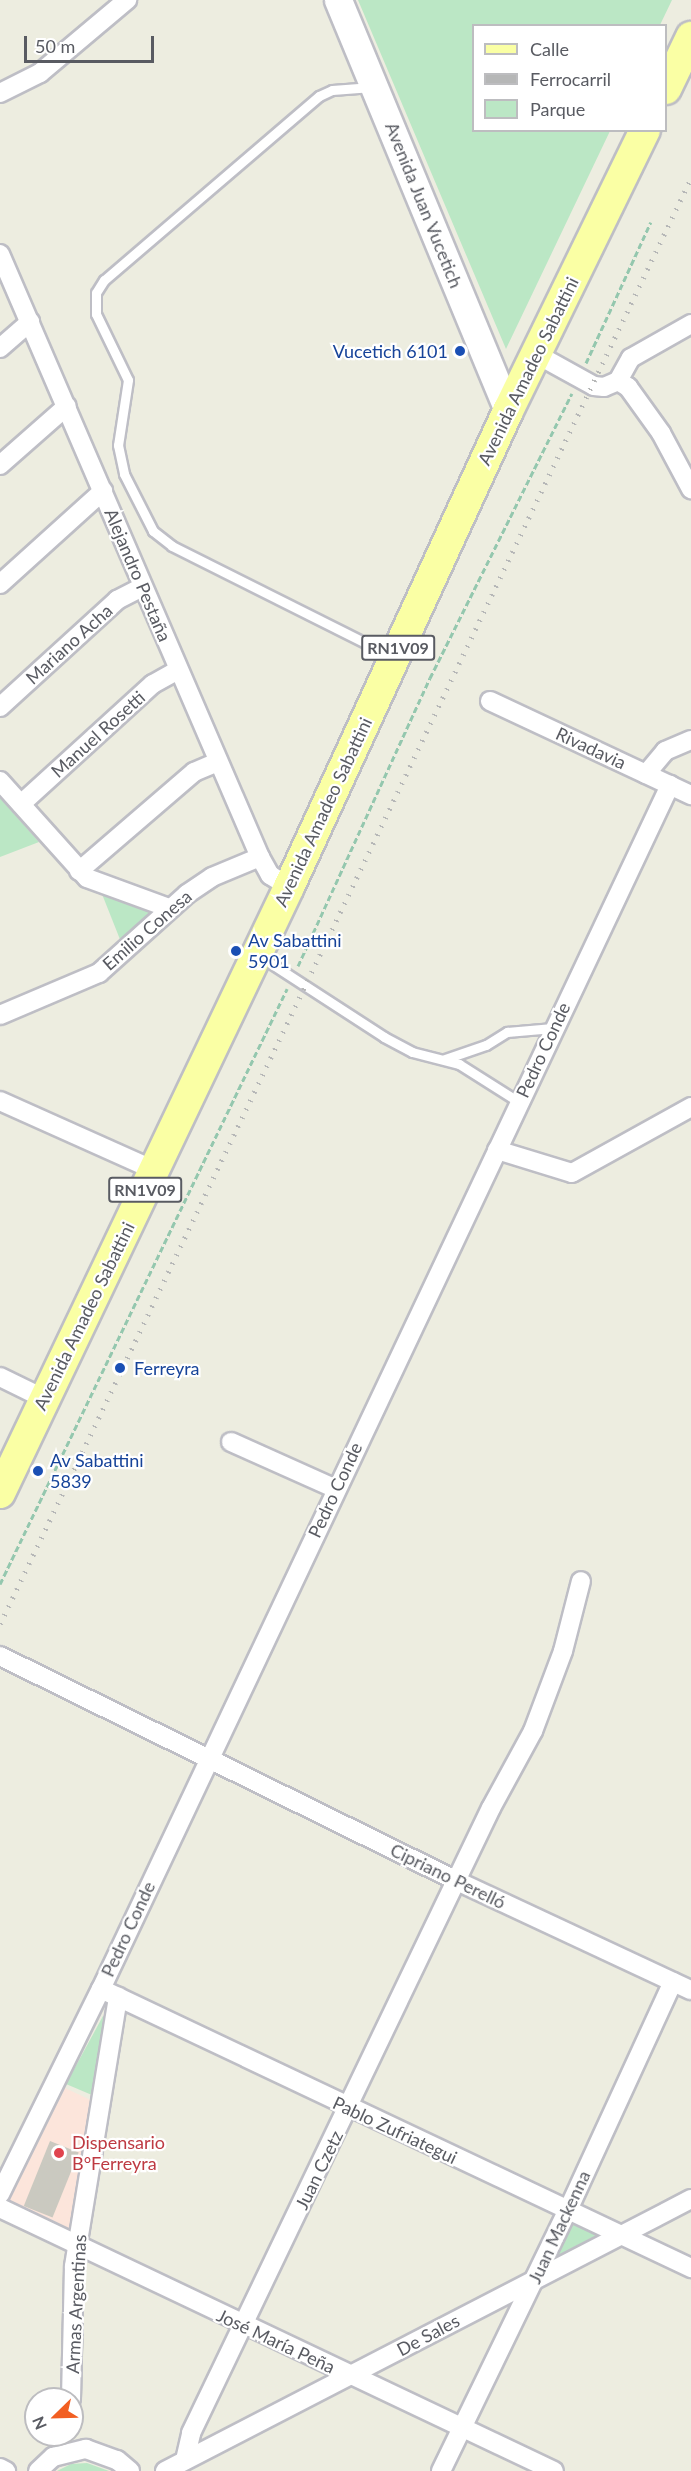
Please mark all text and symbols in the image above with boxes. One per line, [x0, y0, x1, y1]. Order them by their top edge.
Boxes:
scale bar [27, 24, 158, 62]
legend [472, 24, 667, 132]
text: 50 m [35, 35, 75, 57]
text: Calle [530, 38, 569, 60]
text: Ferrocarril [530, 68, 611, 90]
text: Parque [530, 98, 585, 120]
street label: Avenida Juan Vucetich [381, 118, 467, 292]
street label: Avenida Amadeo Sabattini [473, 273, 583, 469]
place label: Vucetich 6101 [333, 340, 448, 362]
marker: Vucetich 6101 [453, 344, 467, 358]
street label: Alejandro Pestaña [100, 505, 176, 645]
street label: Mariano Acha [21, 599, 117, 689]
road number: RN1V09 [360, 635, 436, 661]
street label: Manuel Rosetti [47, 686, 149, 782]
street label: Avenida Amadeo Sabattini [269, 714, 377, 910]
street label: Rivadavia [552, 722, 630, 774]
street label: Emilio Conesa [98, 885, 196, 975]
place label: Av Sabattini 5901 [248, 930, 342, 972]
marker: Av Sabattini 5901 [229, 944, 243, 958]
street label: Pedro Conde [512, 999, 574, 1101]
road number: RN1V09 [108, 1177, 182, 1203]
street label: Avenida Amadeo Sabattini [29, 1218, 139, 1414]
place label: Ferreyra [134, 1357, 200, 1379]
marker: Ferreyra [111, 1359, 129, 1377]
street label: Pedro Conde [304, 1439, 366, 1541]
place label: Av Sabattini 5839 [50, 1450, 144, 1492]
marker: Av Sabattini 5839 [31, 1464, 45, 1478]
street label: Cipriano Perelló [387, 1839, 509, 1913]
street label: Pedro Conde [97, 1878, 159, 1980]
street label: Pablo Zufriategui [329, 2092, 461, 2168]
street label: Juan Czetz [291, 2127, 347, 2213]
place label: Dispensario B°Ferreyra [72, 2132, 165, 2174]
marker: Dispensario B°Ferreyra [50, 2144, 68, 2162]
street label: Juan Mackenna [523, 2167, 595, 2287]
street label: Armas Argentinas [62, 2234, 90, 2374]
street label: José María Peña [213, 2304, 339, 2378]
street label: De Sales [393, 2310, 463, 2360]
north arrow [24, 2387, 84, 2447]
text: N [28, 2414, 50, 2433]

